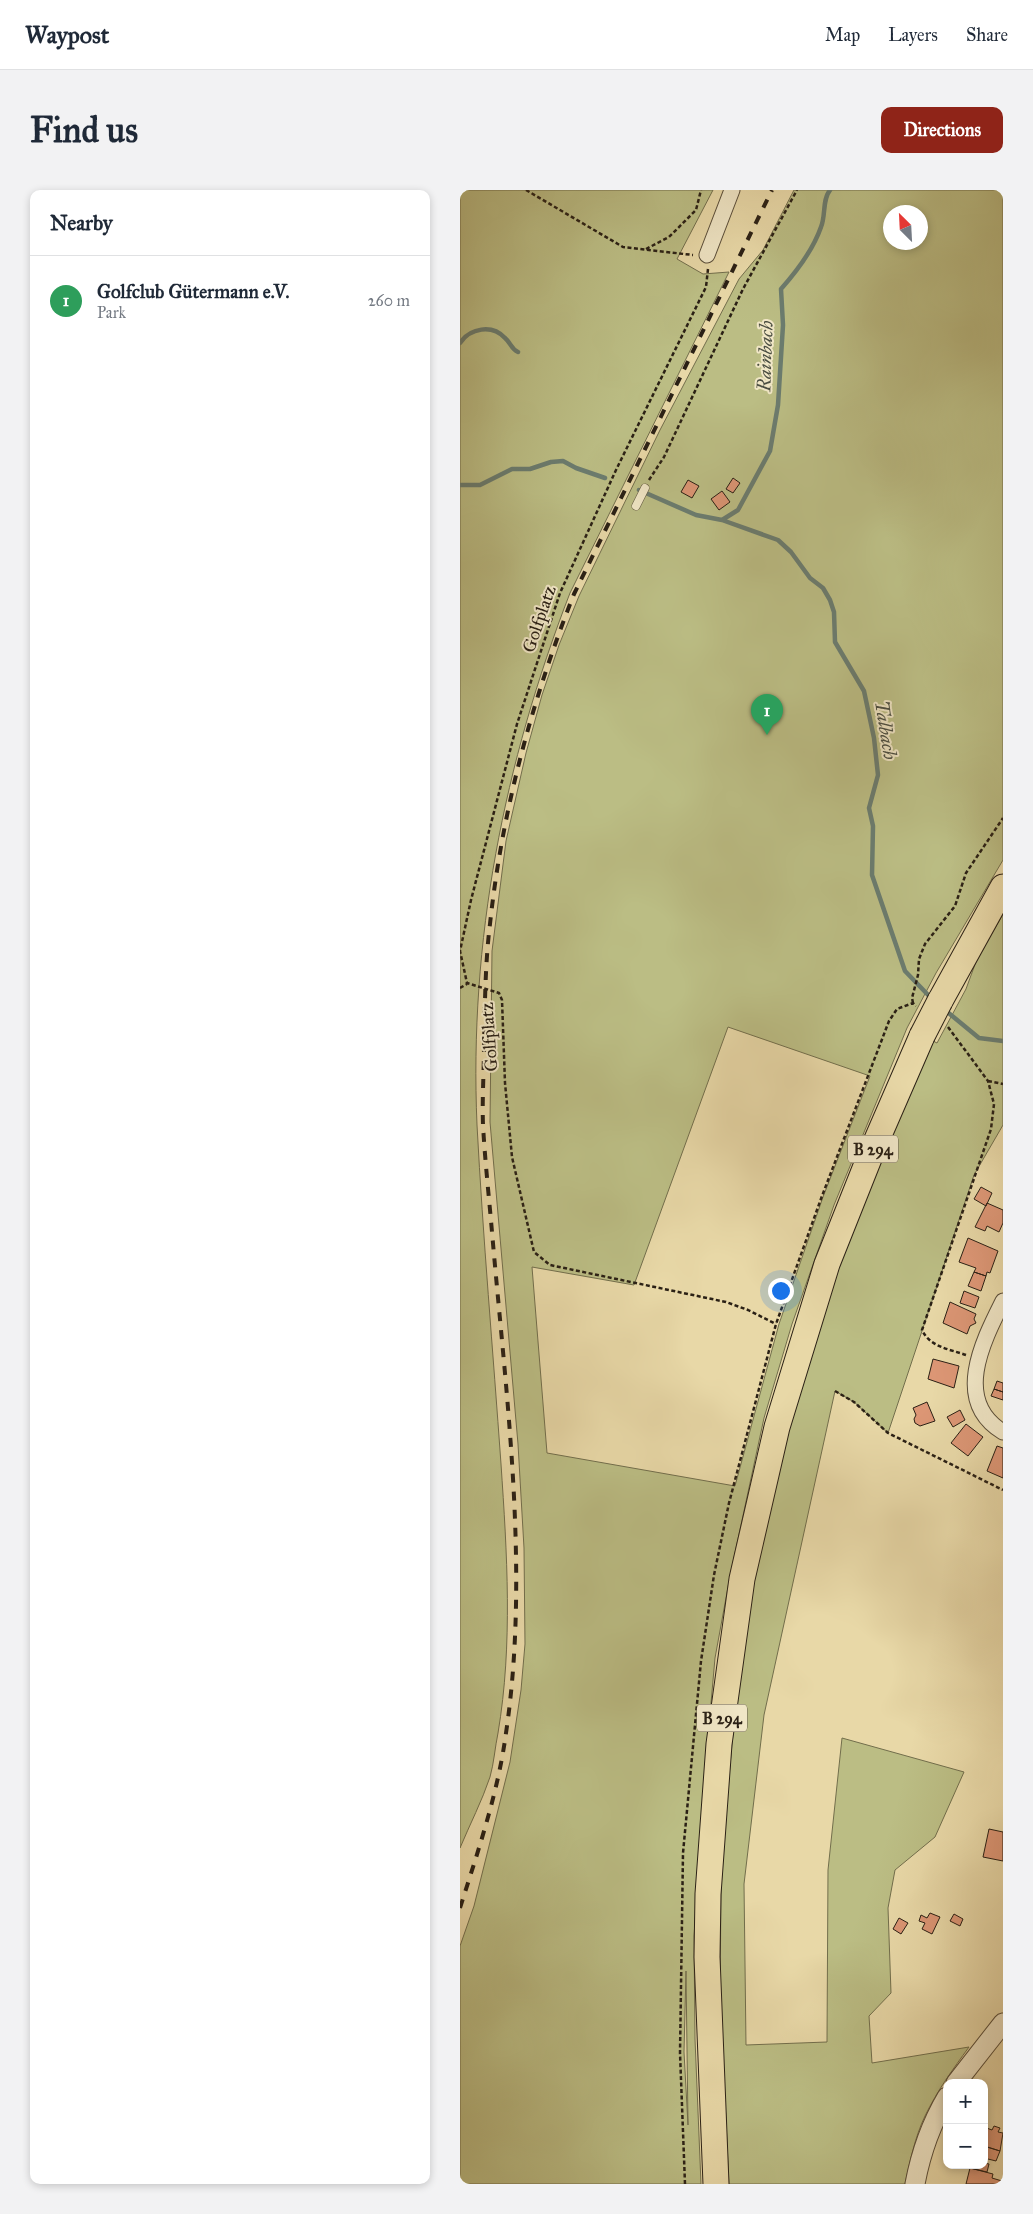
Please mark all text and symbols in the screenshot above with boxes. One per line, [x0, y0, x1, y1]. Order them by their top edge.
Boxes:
text: Waypost [25, 20, 109, 50]
text: Map [825, 24, 860, 46]
text: Layers [888, 24, 938, 46]
text: Share [966, 24, 1008, 46]
button: Directions [881, 107, 1003, 153]
text: Find us [30, 109, 138, 152]
north arrow [883, 205, 928, 250]
text: Nearby [50, 210, 113, 236]
text: Golfclub Gütermann e.V. [97, 280, 289, 303]
text: 1 [63, 291, 69, 310]
text: 260 m [368, 291, 410, 310]
text: Park [97, 303, 126, 322]
water label: Rainbach [752, 320, 778, 393]
street label: Golfplatz [517, 583, 561, 655]
pin: 1 [751, 694, 783, 735]
water label: Talbach [870, 699, 902, 761]
street label: Golfplatz [476, 1002, 502, 1072]
road number: B 294 [848, 1136, 898, 1162]
your location [768, 1278, 794, 1304]
road number: B 294 [697, 1705, 747, 1732]
map controls [943, 2079, 988, 2169]
button: + [943, 2079, 988, 2124]
button: − [943, 2124, 988, 2169]

